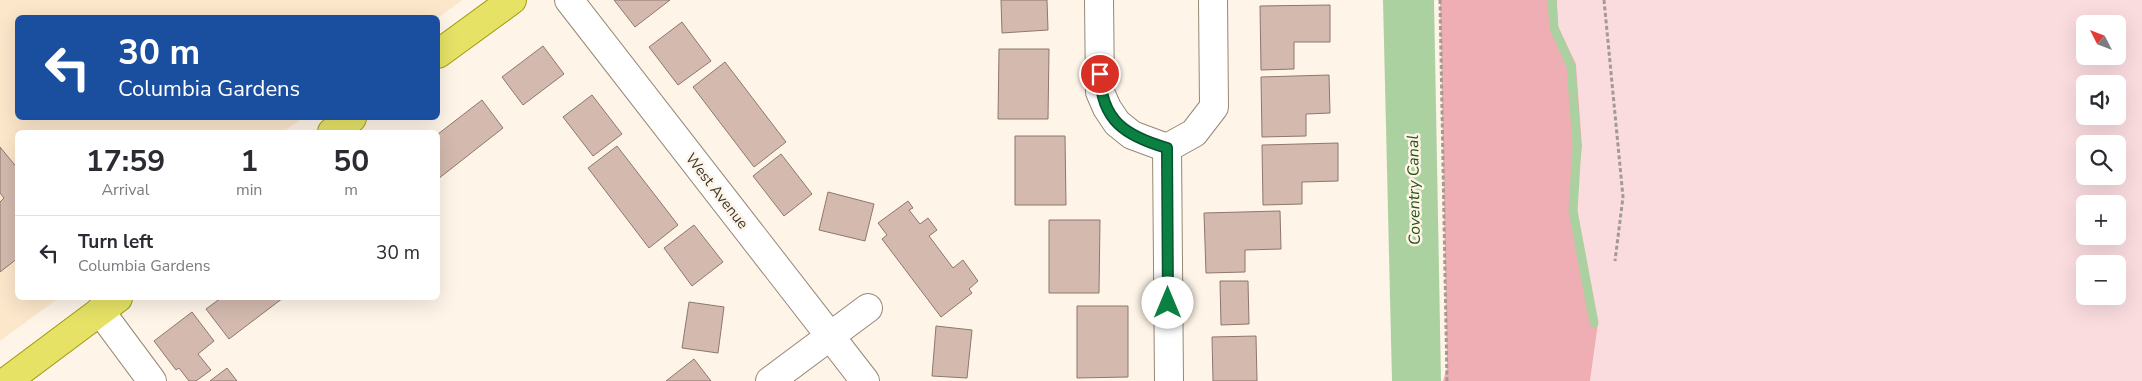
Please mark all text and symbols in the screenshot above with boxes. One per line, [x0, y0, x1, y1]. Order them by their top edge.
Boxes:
north arrow [2076, 15, 2126, 65]
map controls [2076, 15, 2126, 305]
text: 30 m [118, 29, 200, 76]
icon: left [35, 35, 100, 100]
pin [1079, 53, 1121, 95]
icon: arrive [1086, 60, 1114, 88]
text: Columbia Gardens [118, 74, 300, 104]
button: sound [2076, 75, 2126, 125]
water label: Coventry Canal [1402, 134, 1426, 245]
button: search [2076, 135, 2126, 185]
text: 17:59 [86, 141, 165, 182]
text: 1 [240, 141, 258, 182]
text: 50 [333, 141, 369, 182]
street label: West Avenue [681, 149, 753, 233]
text: Arrival [101, 179, 150, 201]
text: min [236, 179, 262, 201]
text: m [344, 179, 358, 201]
button: + [2076, 195, 2126, 245]
text: Turn left [78, 229, 153, 255]
icon: left [35, 239, 63, 267]
text: 30 m [376, 240, 420, 266]
text: Columbia Gardens [78, 255, 211, 277]
button: − [2076, 255, 2126, 305]
position arrow [1141, 276, 1193, 328]

